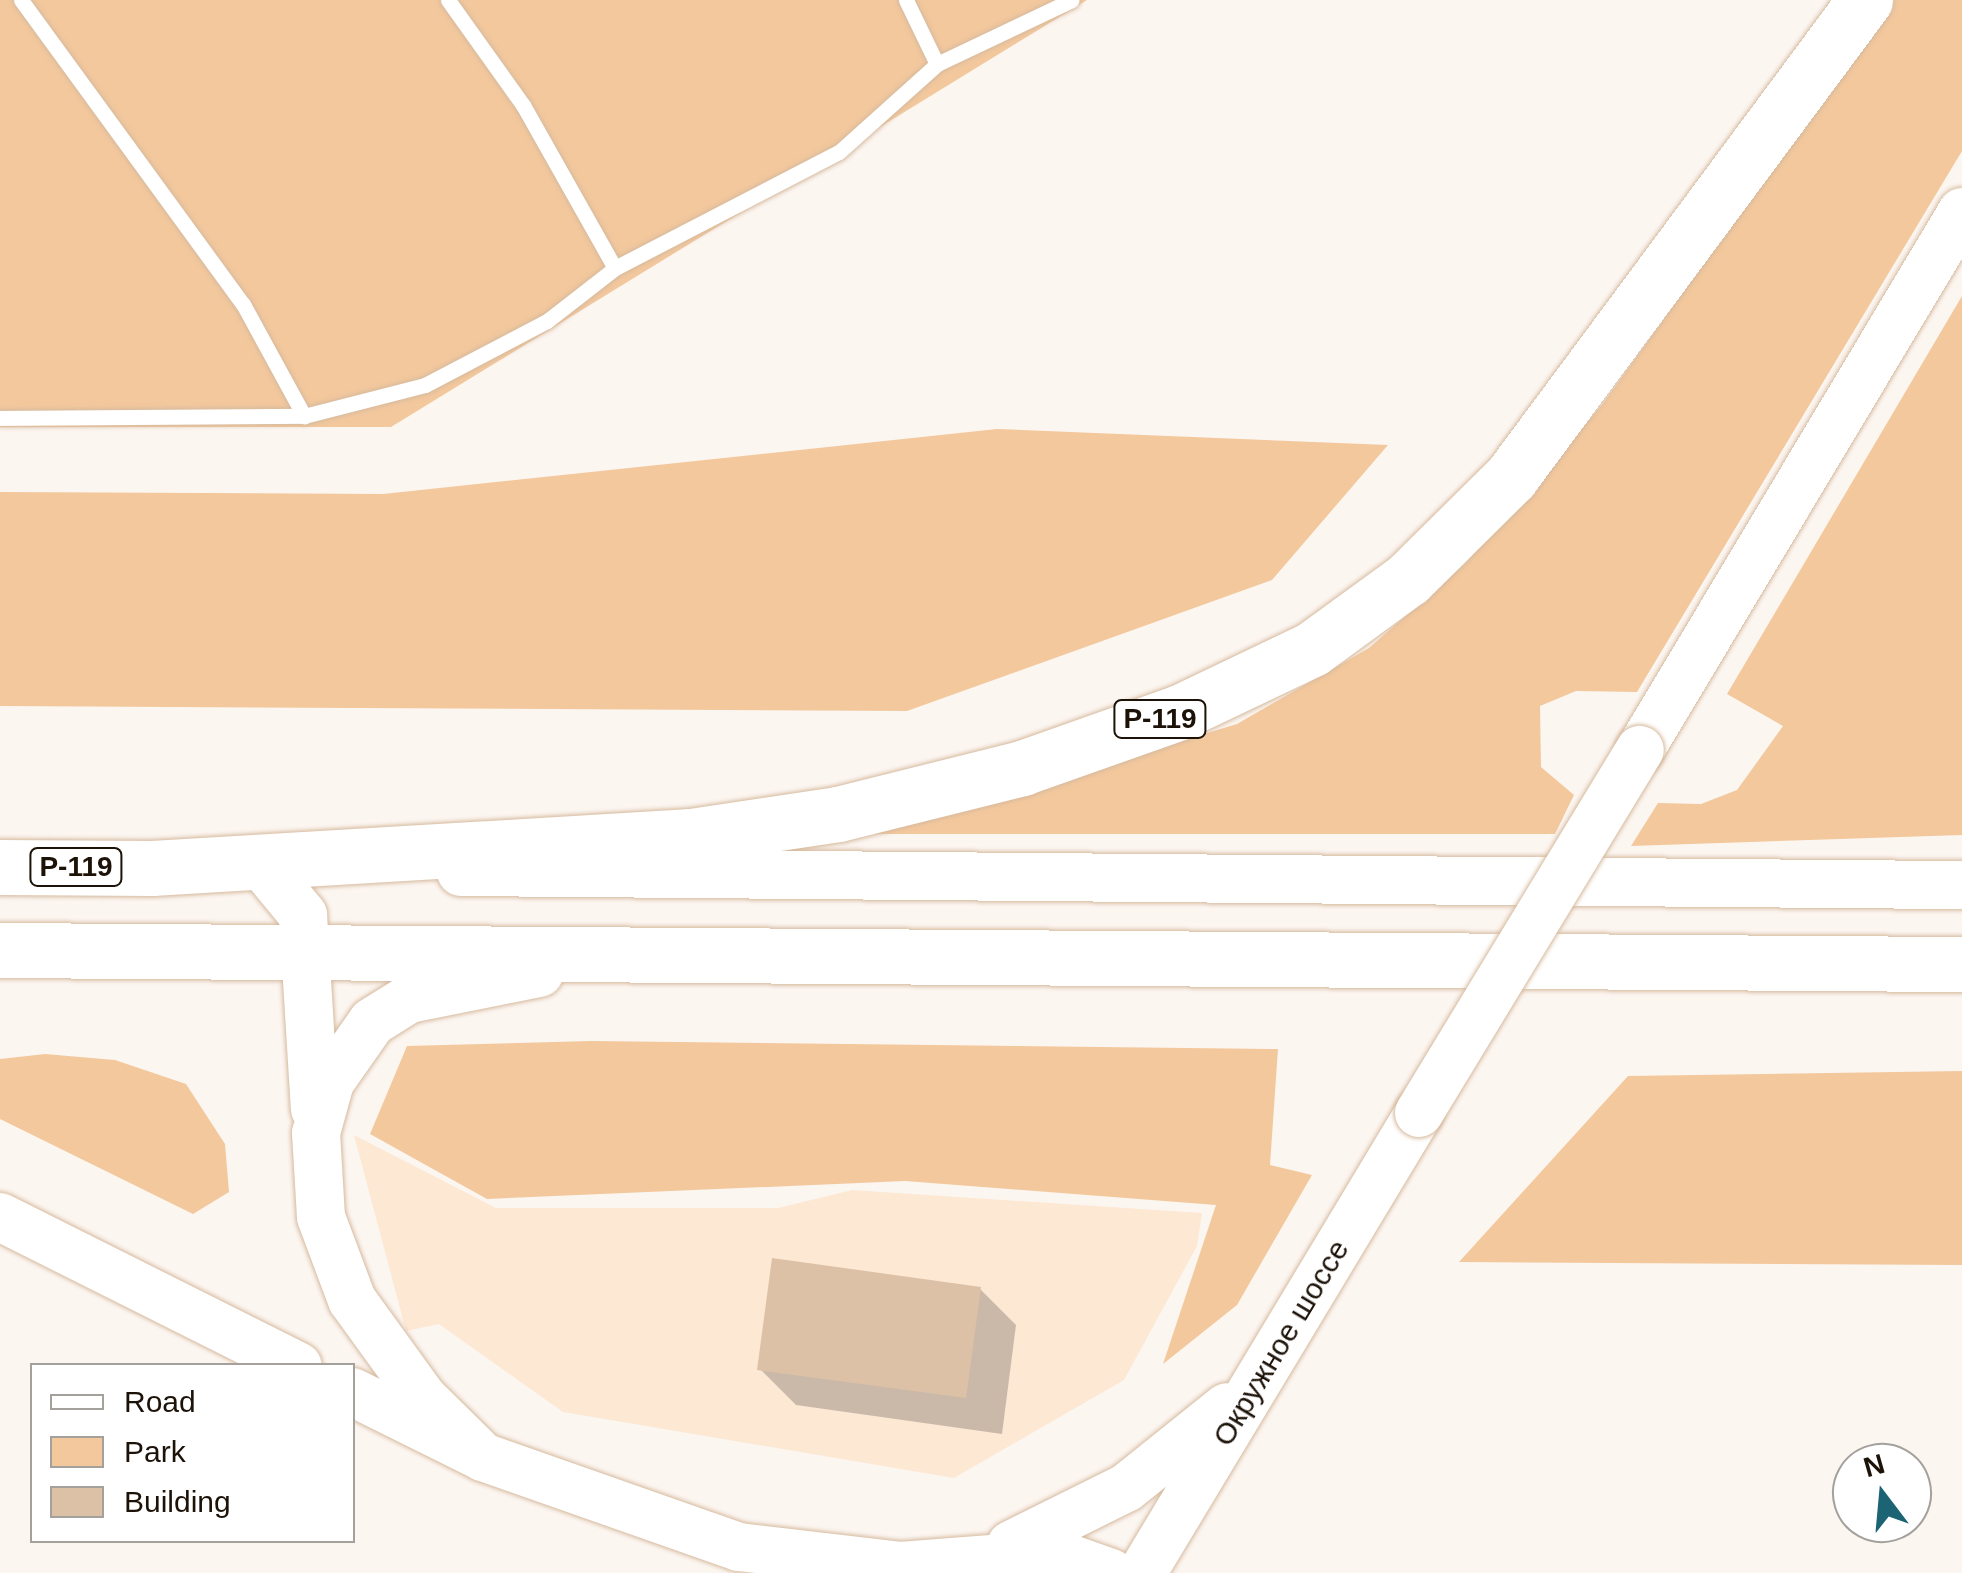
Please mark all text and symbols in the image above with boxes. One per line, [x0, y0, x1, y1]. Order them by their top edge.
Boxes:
road number: Р-119 [1112, 696, 1208, 742]
road number: Р-119 [28, 844, 124, 890]
street label: Окружное шоссе [1205, 1233, 1357, 1453]
legend [30, 1363, 355, 1543]
text: Road [124, 1385, 196, 1418]
text: Park [124, 1435, 186, 1468]
north arrow [1832, 1443, 1932, 1543]
text: N [1860, 1448, 1888, 1483]
text: Building [124, 1485, 231, 1518]

